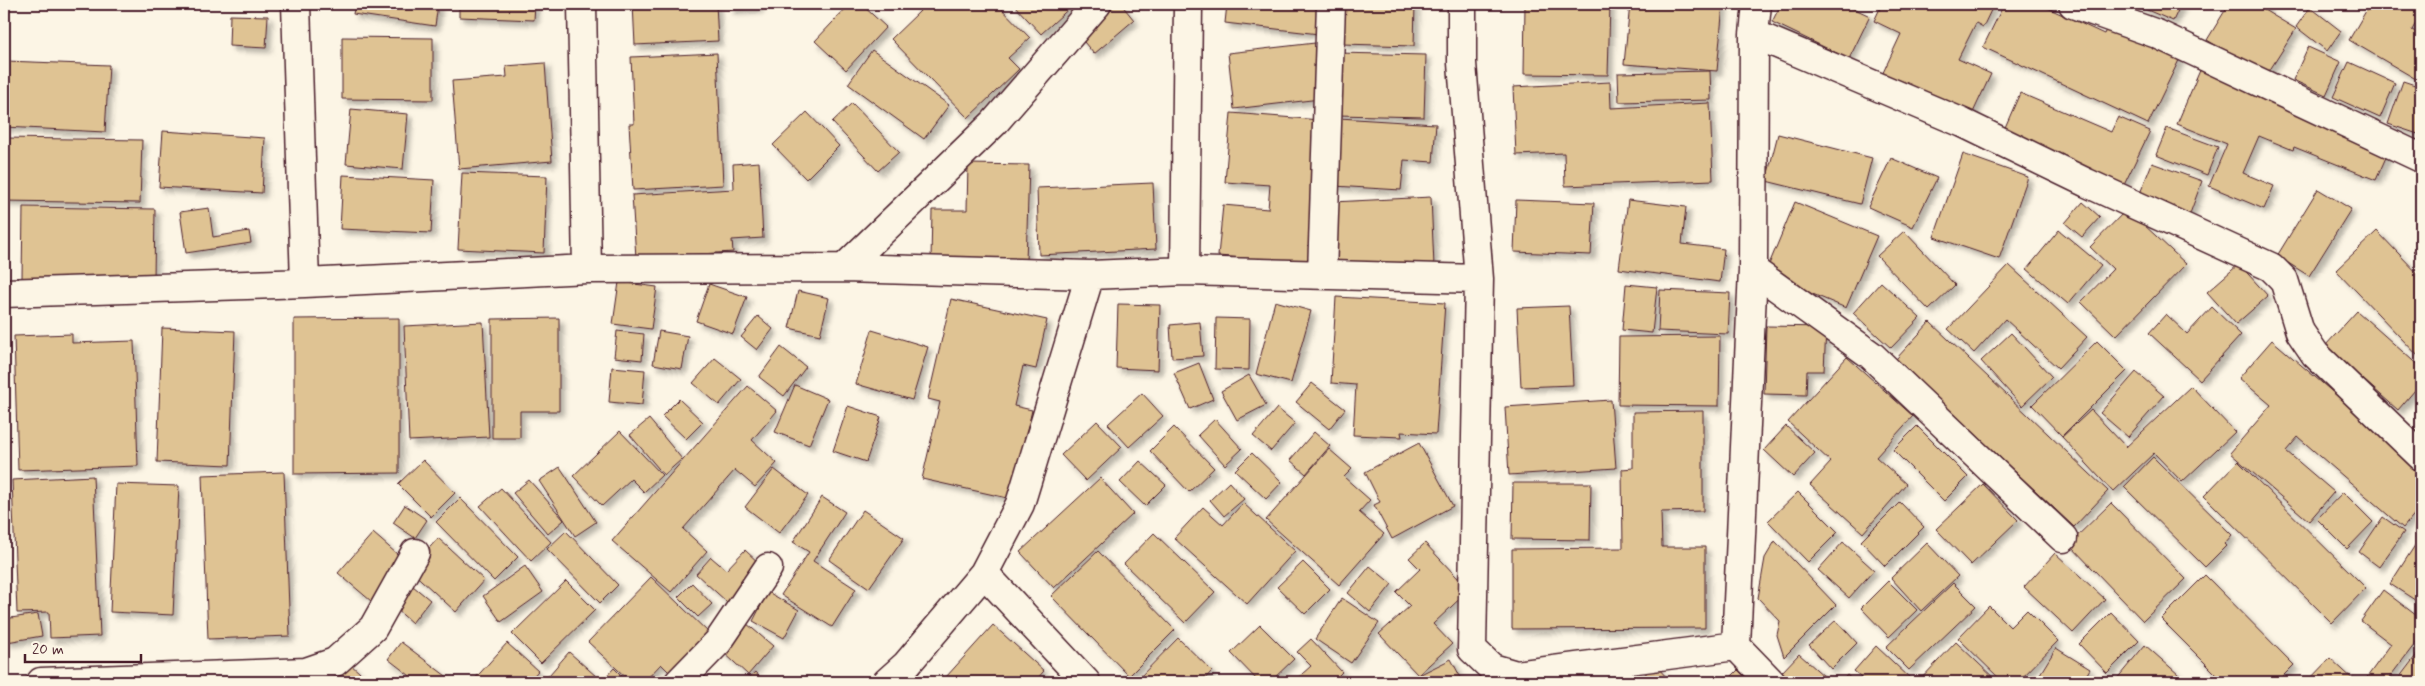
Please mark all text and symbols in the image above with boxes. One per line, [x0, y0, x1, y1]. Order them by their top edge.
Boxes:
scale bar [25, 631, 141, 663]
text: 20 m [32, 640, 64, 660]

